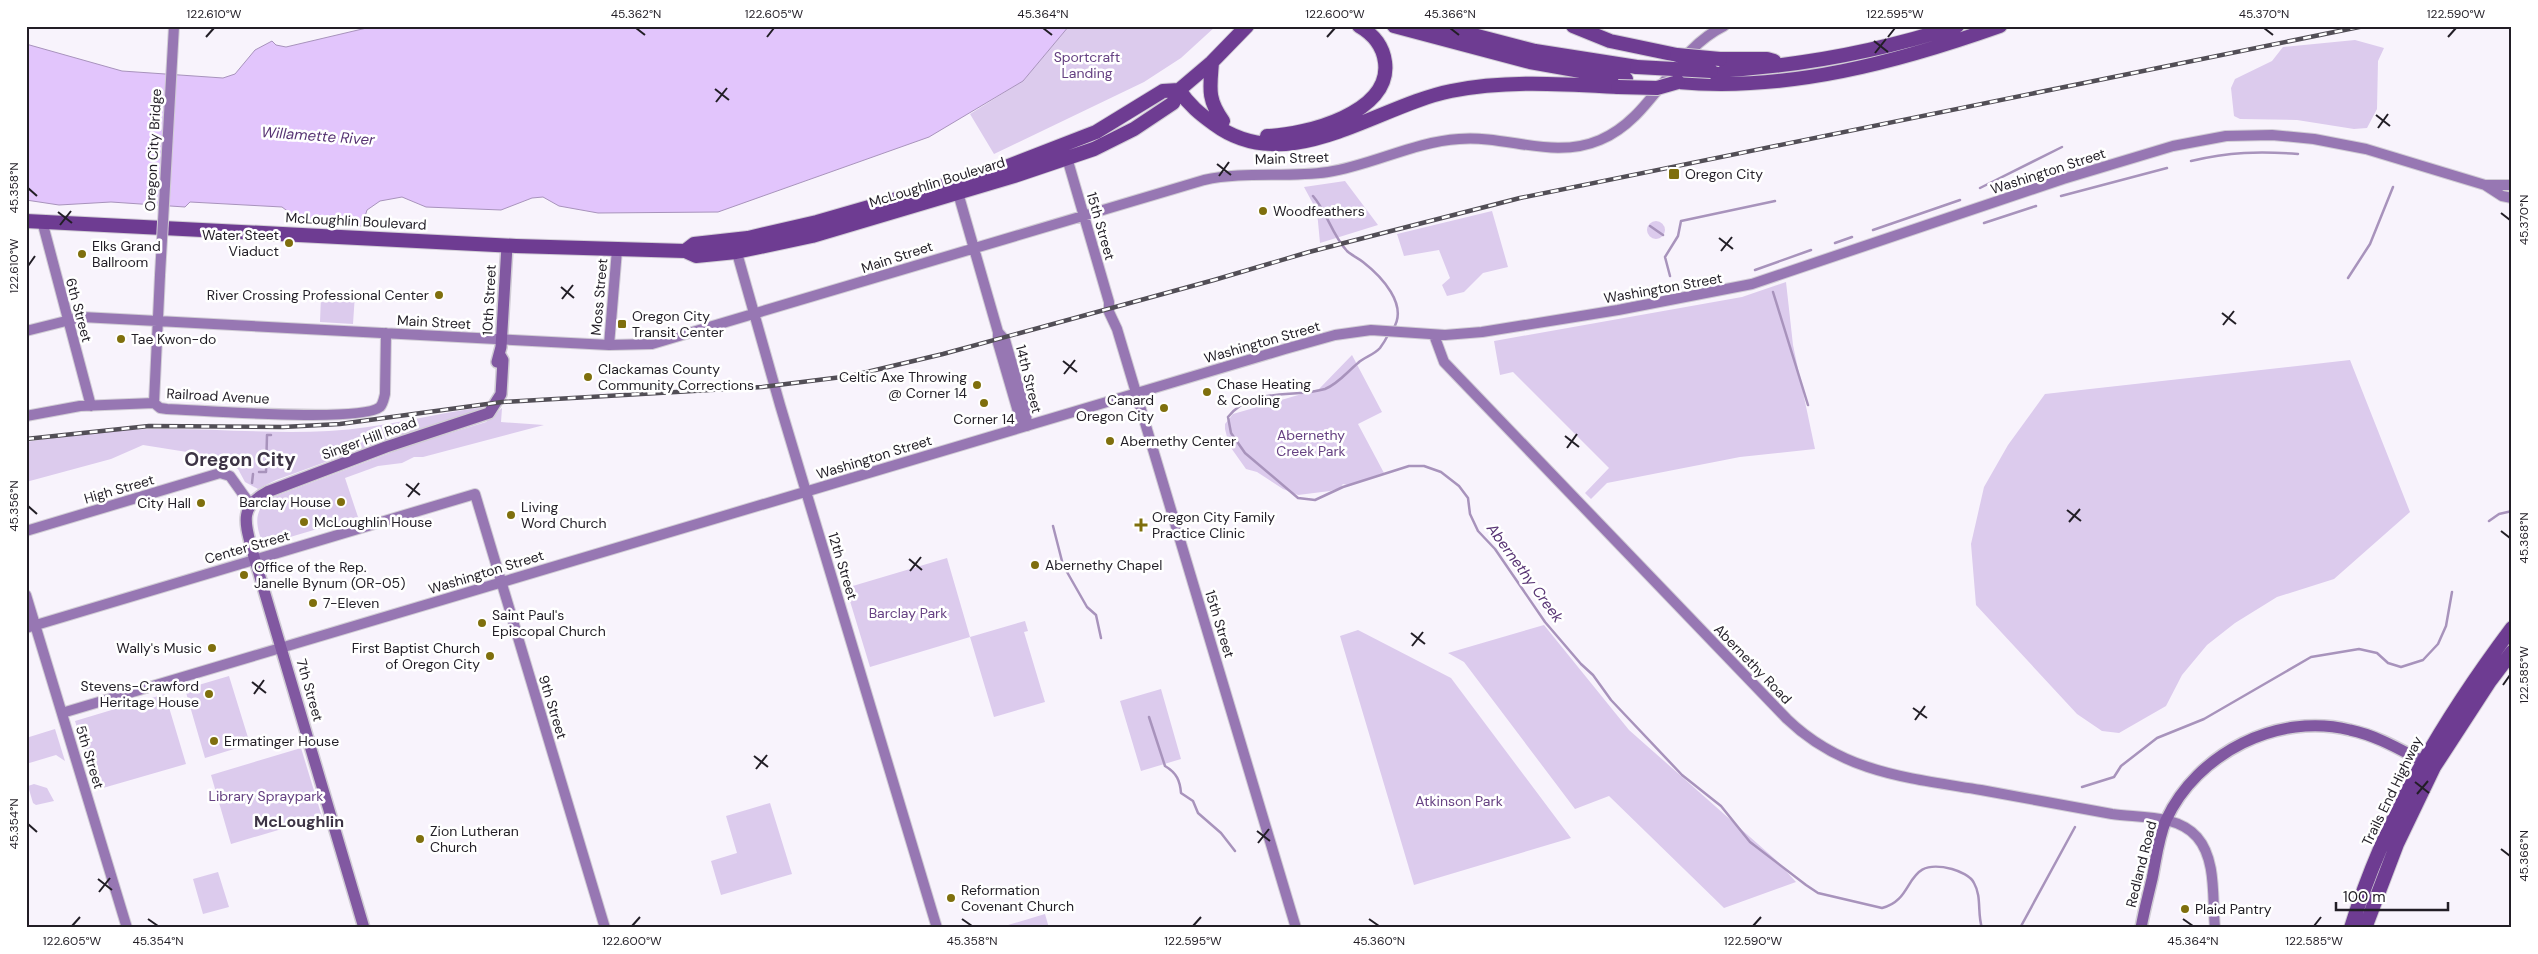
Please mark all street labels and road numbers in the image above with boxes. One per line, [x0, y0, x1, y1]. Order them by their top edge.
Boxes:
street label: Oregon City Bridge [141, 88, 165, 212]
street label: Washington Street [1988, 144, 2108, 198]
street label: Main Street [1255, 148, 1329, 168]
street label: McLoughlin Boulevard [867, 153, 1007, 211]
street label: 15th Street [1083, 190, 1119, 262]
street label: McLoughlin Boulevard [285, 208, 427, 234]
street label: Main Street [859, 237, 935, 277]
street label: Moss Street [587, 258, 611, 336]
street label: 10th Street [478, 264, 500, 336]
street label: Washington Street [1602, 269, 1724, 307]
street label: 6th Street [62, 276, 96, 344]
street label: Main Street [396, 311, 472, 333]
street label: Washington Street [1202, 317, 1322, 367]
street label: 14th Street [1012, 343, 1046, 415]
street label: Railroad Avenue [166, 384, 270, 408]
street label: Singer Hill Road [319, 413, 419, 463]
street label: Washington Street [814, 431, 934, 483]
street label: High Street [82, 470, 156, 508]
street label: Center Street [202, 526, 292, 568]
street label: 12th Street [824, 530, 862, 602]
street label: Washington Street [426, 546, 546, 598]
street label: 15th Street [1201, 588, 1239, 660]
street label: Abernethy Road [1710, 620, 1796, 708]
street label: 7th Street [292, 657, 328, 723]
street label: 9th Street [535, 673, 571, 741]
street label: 5th Street [72, 723, 108, 791]
street label: Trails End Highway [2358, 733, 2426, 849]
street label: Redland Road [2122, 819, 2160, 909]

